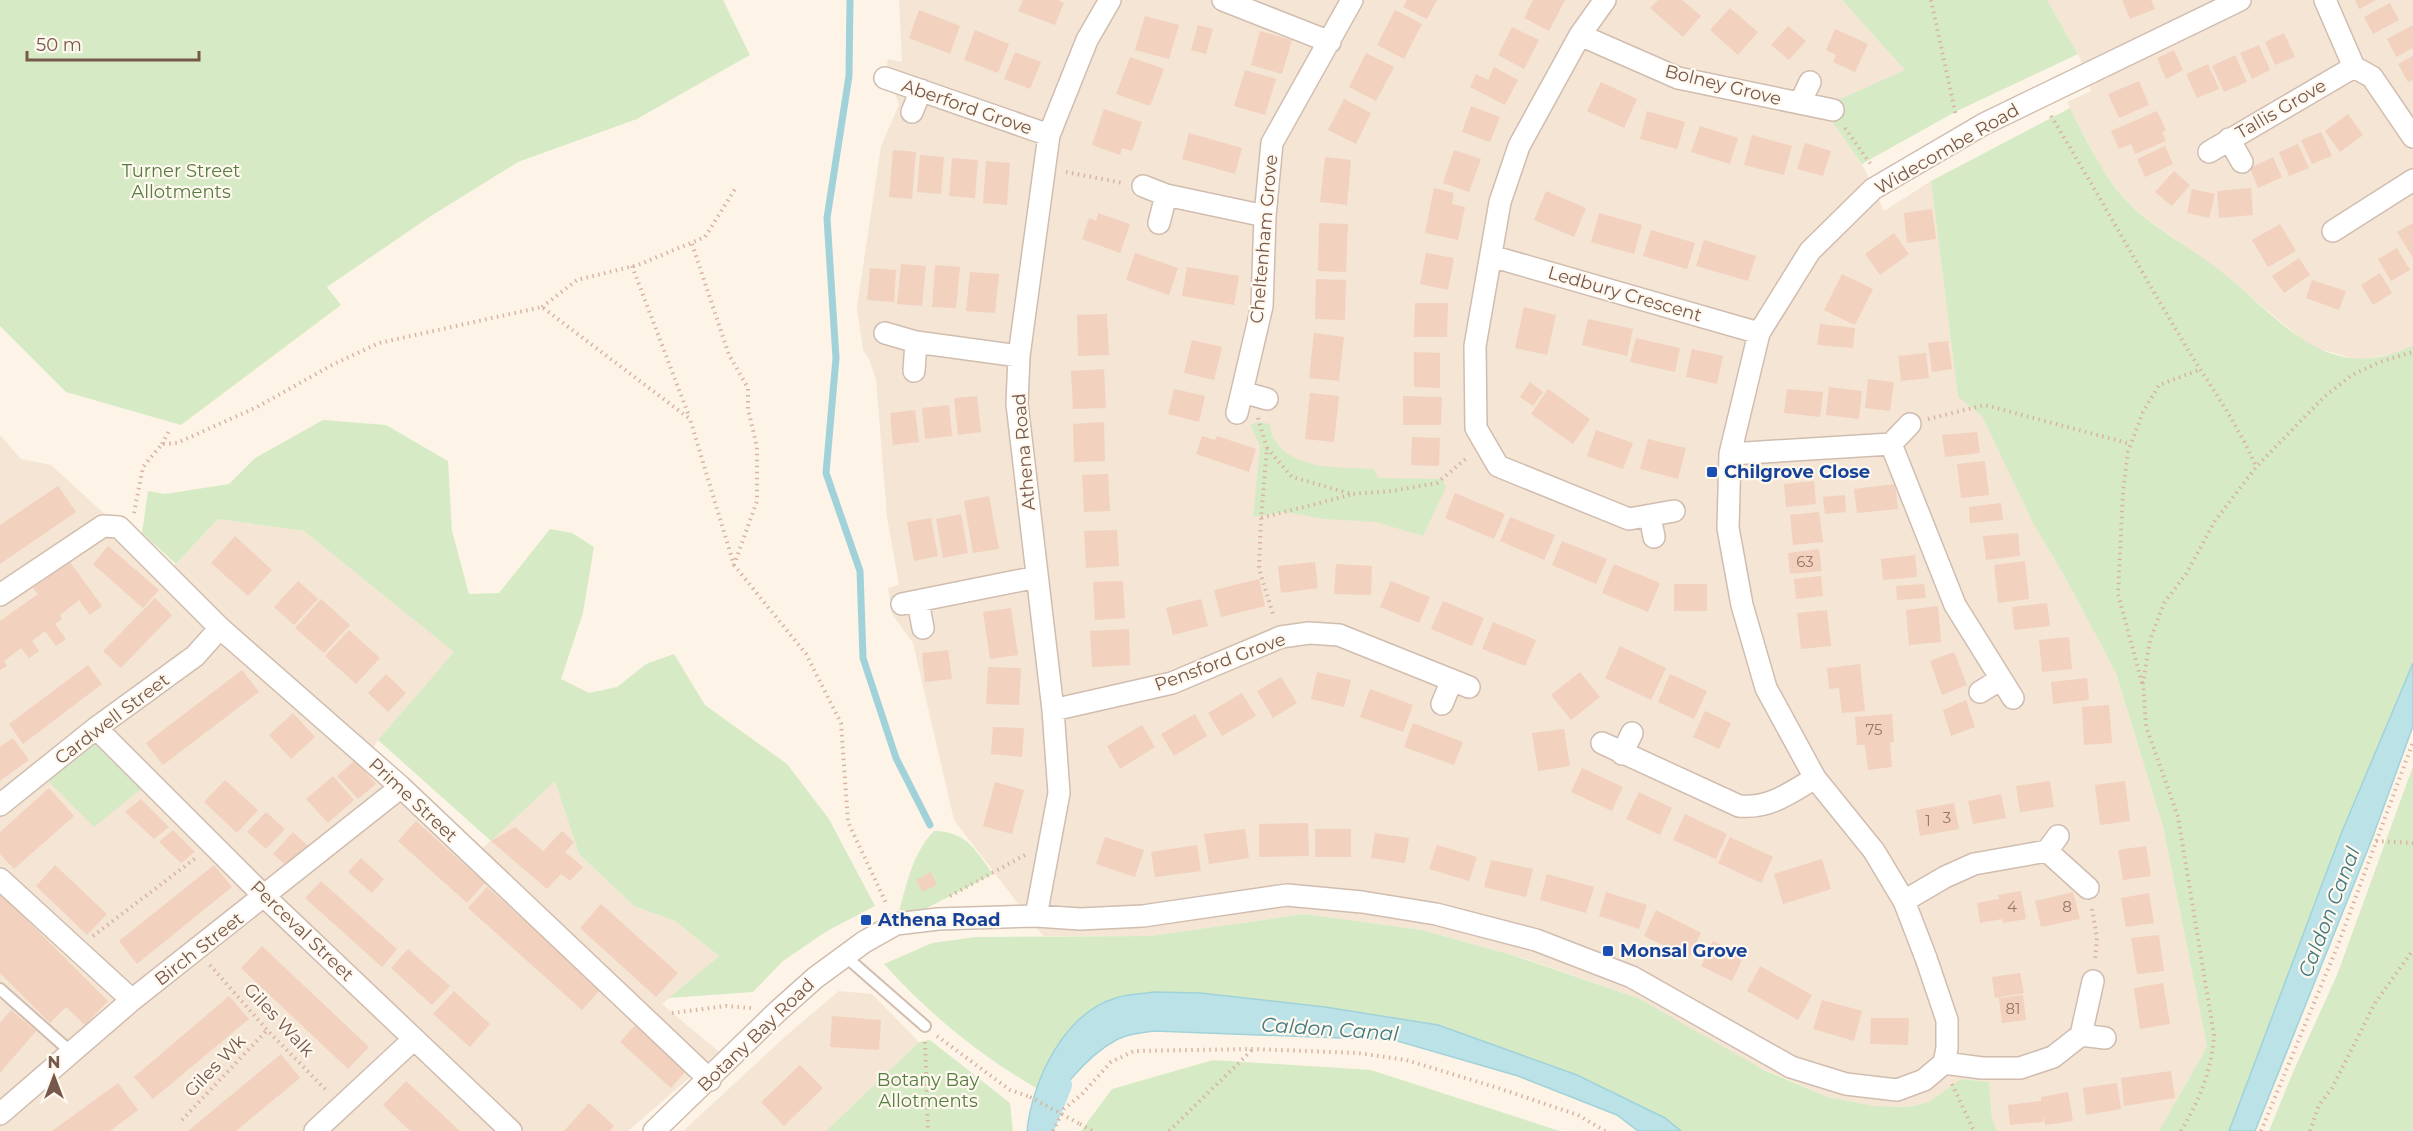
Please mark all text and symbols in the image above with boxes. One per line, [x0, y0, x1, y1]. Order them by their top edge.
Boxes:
scale bar [27, 24, 200, 62]
text: 50 m [36, 34, 82, 56]
street label: Bolney Grove [1662, 60, 1784, 110]
street label: Aberford Grove [899, 74, 1035, 140]
street label: Tallis Grove [2232, 74, 2330, 144]
street label: Widecombe Road [1871, 99, 2023, 199]
street label: Cheltenham Grove [1246, 154, 1282, 324]
park label: Turner Street Allotments [122, 160, 240, 203]
street label: Ledbury Crescent [1545, 261, 1705, 327]
street label: Athena Road [1008, 392, 1040, 512]
place label: Chilgrove Close [1724, 461, 1870, 483]
marker: Chilgrove Close [1705, 465, 1719, 479]
house number: 63 [1796, 552, 1814, 571]
street label: Pensford Grove [1151, 628, 1289, 696]
street label: Cardwell Street [50, 669, 174, 769]
house number: 75 [1865, 720, 1883, 739]
street label: Prime Street [364, 753, 462, 847]
house number: 3 [1943, 808, 1951, 827]
house number: 1 [1925, 811, 1931, 830]
water label: Caldon Canal [2293, 843, 2365, 981]
street label: Perceval Street [246, 876, 358, 986]
house number: 4 [2007, 897, 2017, 916]
house number: 8 [2062, 897, 2072, 916]
street label: Birch Street [150, 907, 248, 991]
place label: Athena Road [877, 909, 1001, 931]
marker: Athena Road [859, 913, 873, 927]
place label: Monsal Grove [1620, 940, 1747, 962]
marker: Monsal Grove [1601, 944, 1615, 958]
street label: Botany Bay Road [693, 974, 819, 1096]
street label: Giles Walk [239, 978, 319, 1062]
house number: 81 [2006, 999, 2021, 1018]
water label: Caldon Canal [1260, 1012, 1400, 1046]
street label: Giles Wk [180, 1030, 250, 1102]
north arrow [24, 1047, 84, 1107]
text: N [48, 1053, 60, 1072]
park label: Botany Bay Allotments [877, 1069, 979, 1112]

